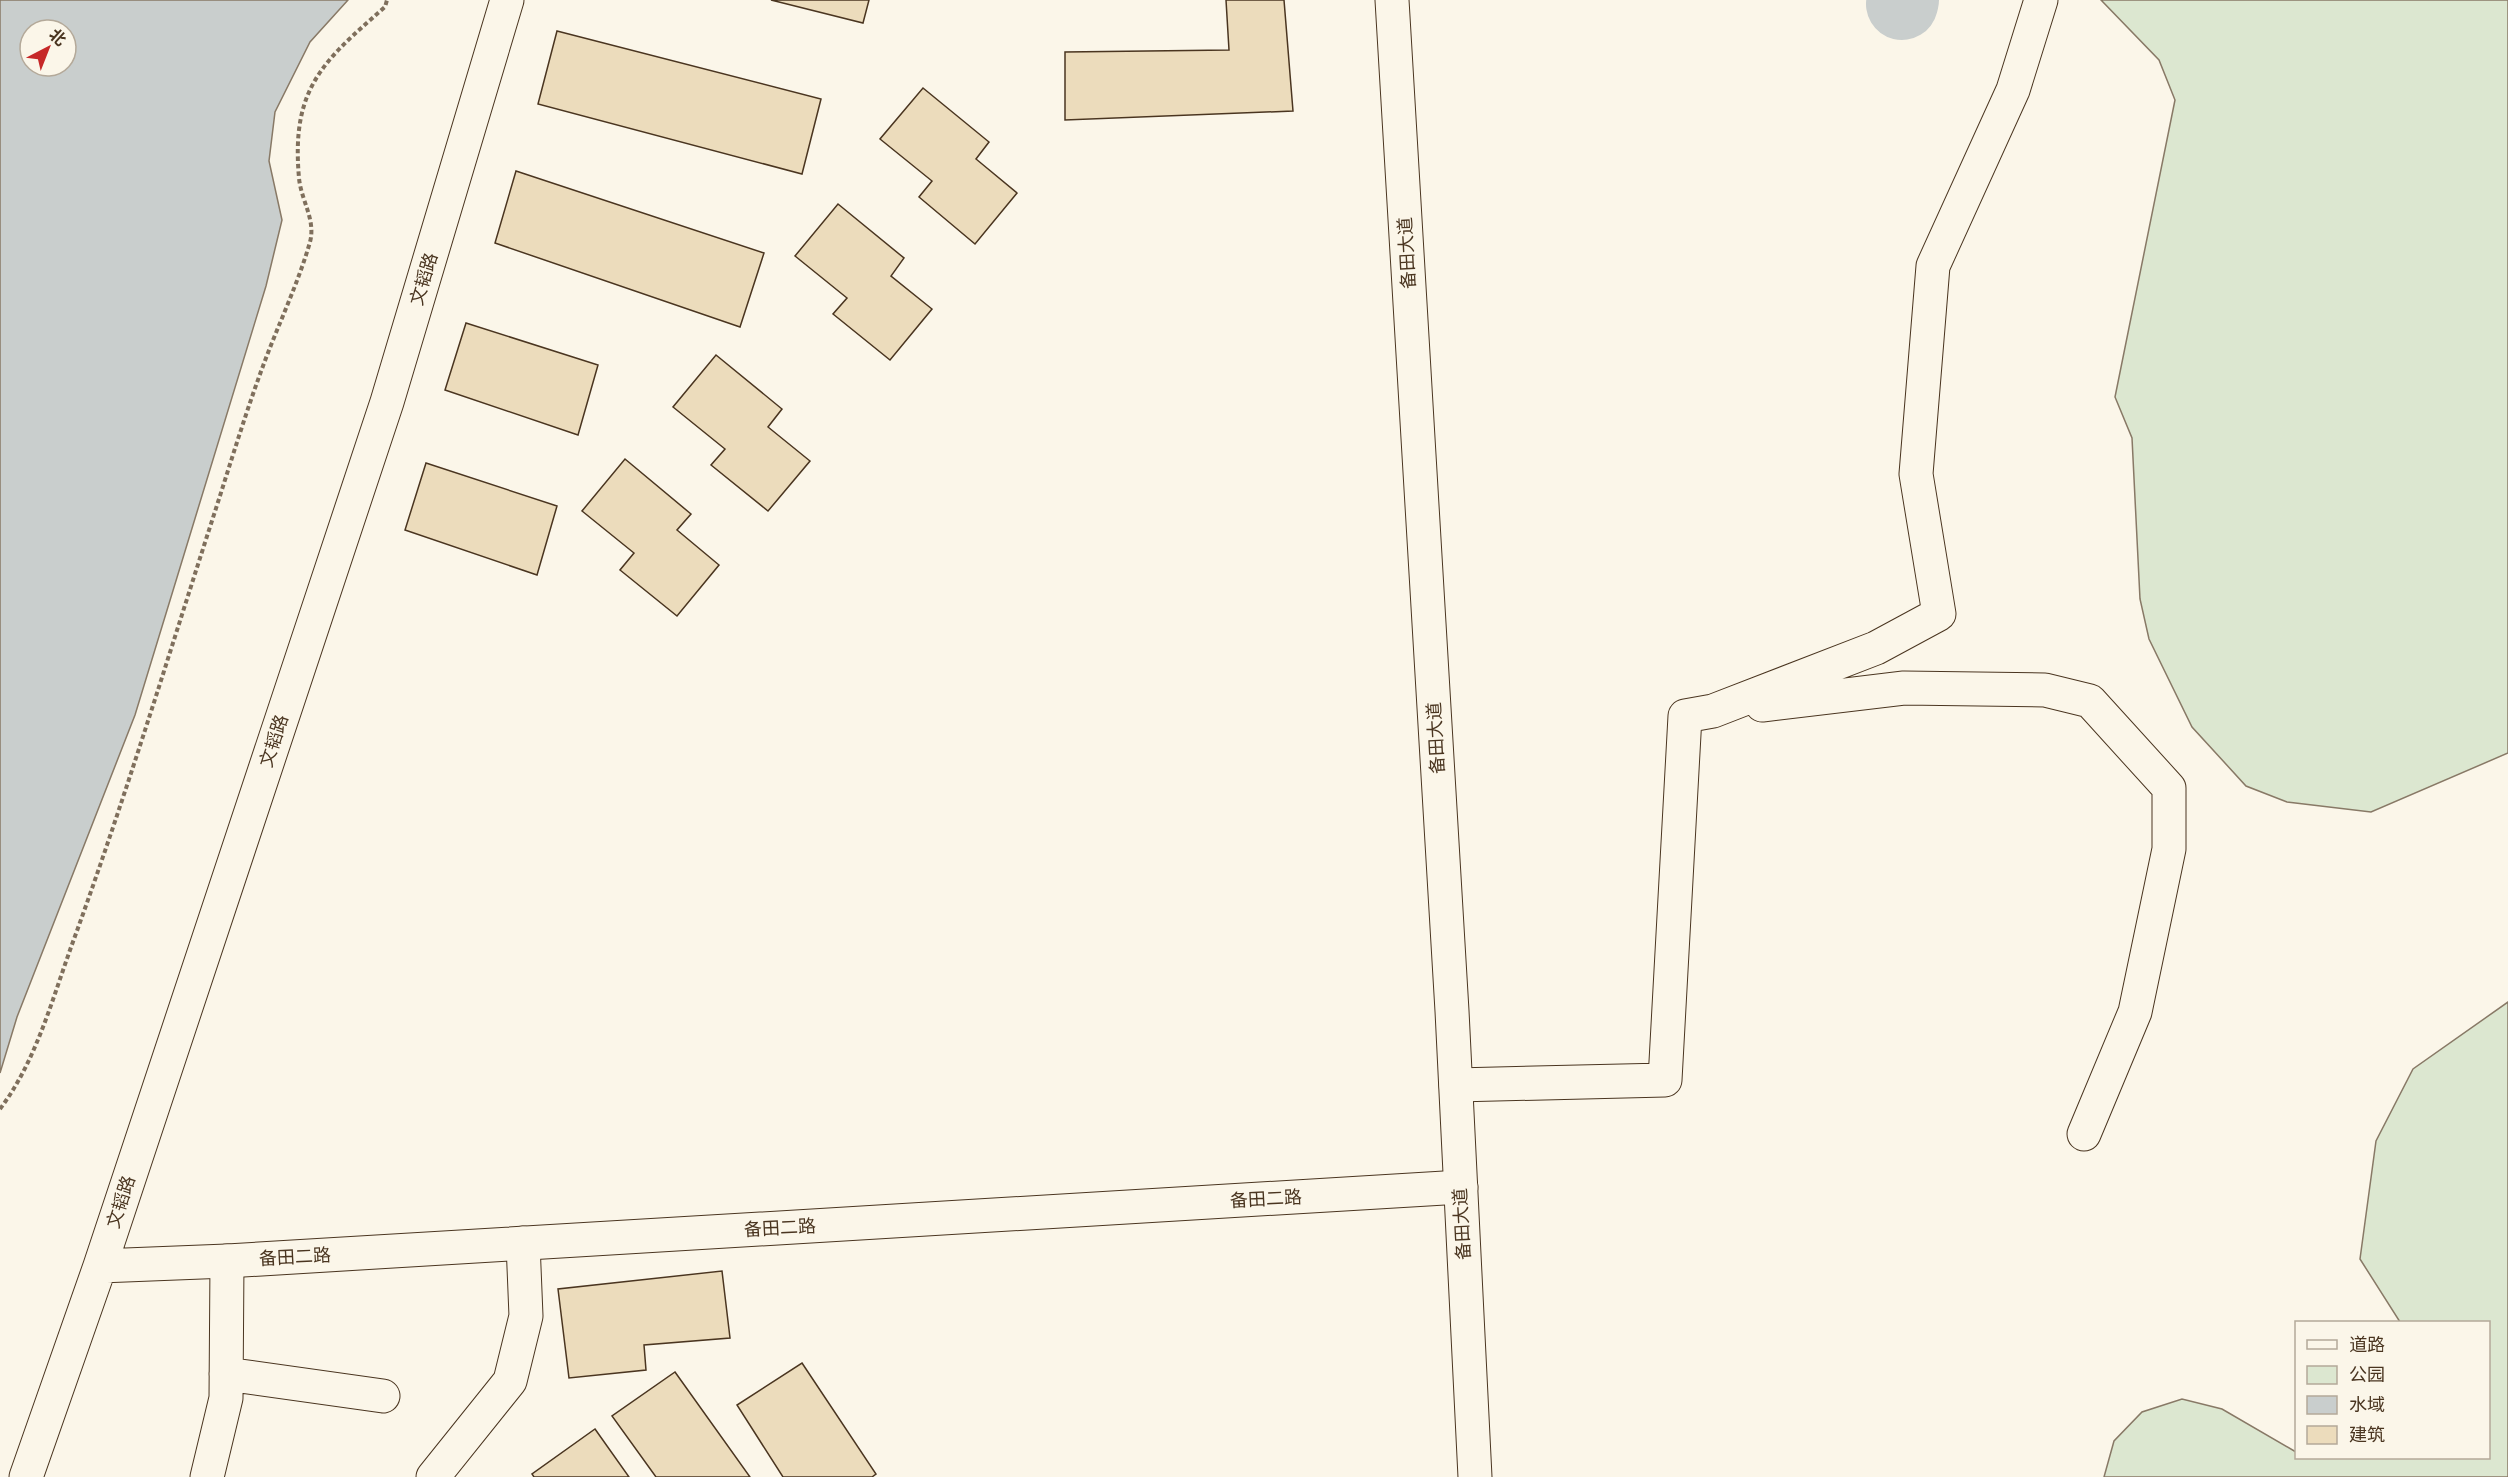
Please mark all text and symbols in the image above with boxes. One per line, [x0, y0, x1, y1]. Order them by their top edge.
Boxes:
north arrow [18, 18, 78, 78]
text: 北 [45, 25, 70, 50]
street label: 备田大道 [1394, 216, 1420, 290]
street label: 文韬路 [406, 250, 442, 308]
street label: 备田大道 [1423, 701, 1449, 775]
street label: 文韬路 [255, 712, 293, 770]
street label: 文韬路 [102, 1173, 140, 1231]
street label: 备田二路 [1229, 1186, 1303, 1212]
street label: 备田大道 [1449, 1187, 1475, 1261]
street label: 备田二路 [743, 1215, 817, 1241]
street label: 备田二路 [258, 1244, 332, 1270]
legend [2295, 1321, 2490, 1459]
text: 道路 [2349, 1334, 2385, 1356]
text: 公园 [2349, 1364, 2385, 1386]
text: 水域 [2349, 1394, 2385, 1416]
text: 建筑 [2349, 1424, 2385, 1446]

